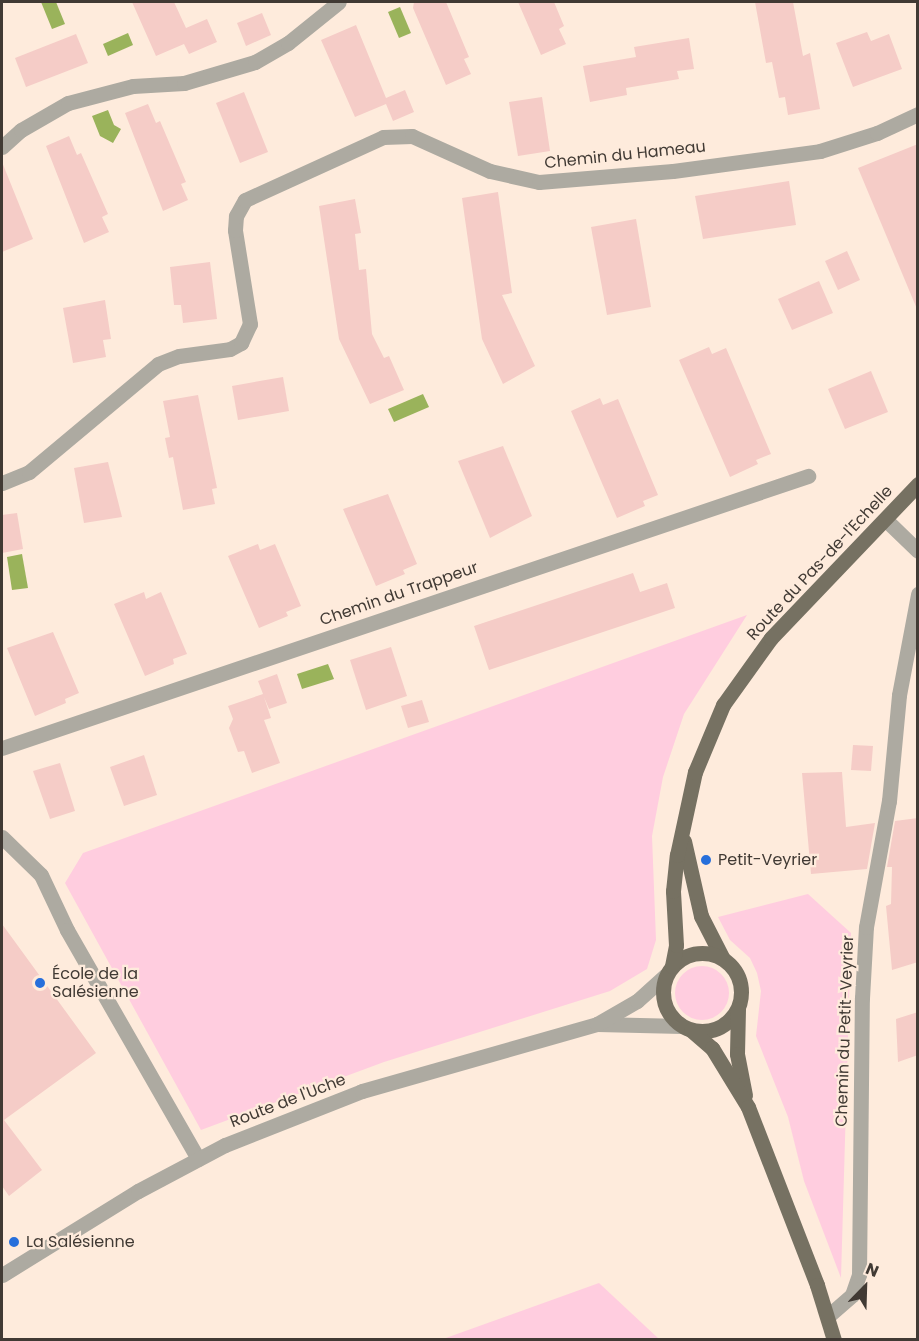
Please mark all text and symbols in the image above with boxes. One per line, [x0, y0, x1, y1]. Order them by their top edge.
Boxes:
street label: Chemin du Hameau [543, 137, 707, 173]
street label: Route du Pas-de-l'Echelle [743, 482, 897, 644]
street label: Chemin du Trappeur [317, 558, 481, 630]
place label: Petit-Veyrier [718, 850, 817, 870]
marker: Petit-Veyrier [699, 853, 713, 867]
street label: Chemin du Petit-Veyrier [832, 935, 858, 1127]
place label: École de la Salésienne [52, 964, 139, 1002]
marker: École de la Salésienne [33, 976, 47, 990]
street label: Route de l'Uche [227, 1070, 349, 1132]
place label: La Salésienne [26, 1232, 135, 1252]
marker: La Salésienne [7, 1235, 21, 1249]
north arrow [835, 1257, 895, 1317]
text: N [862, 1257, 882, 1283]

